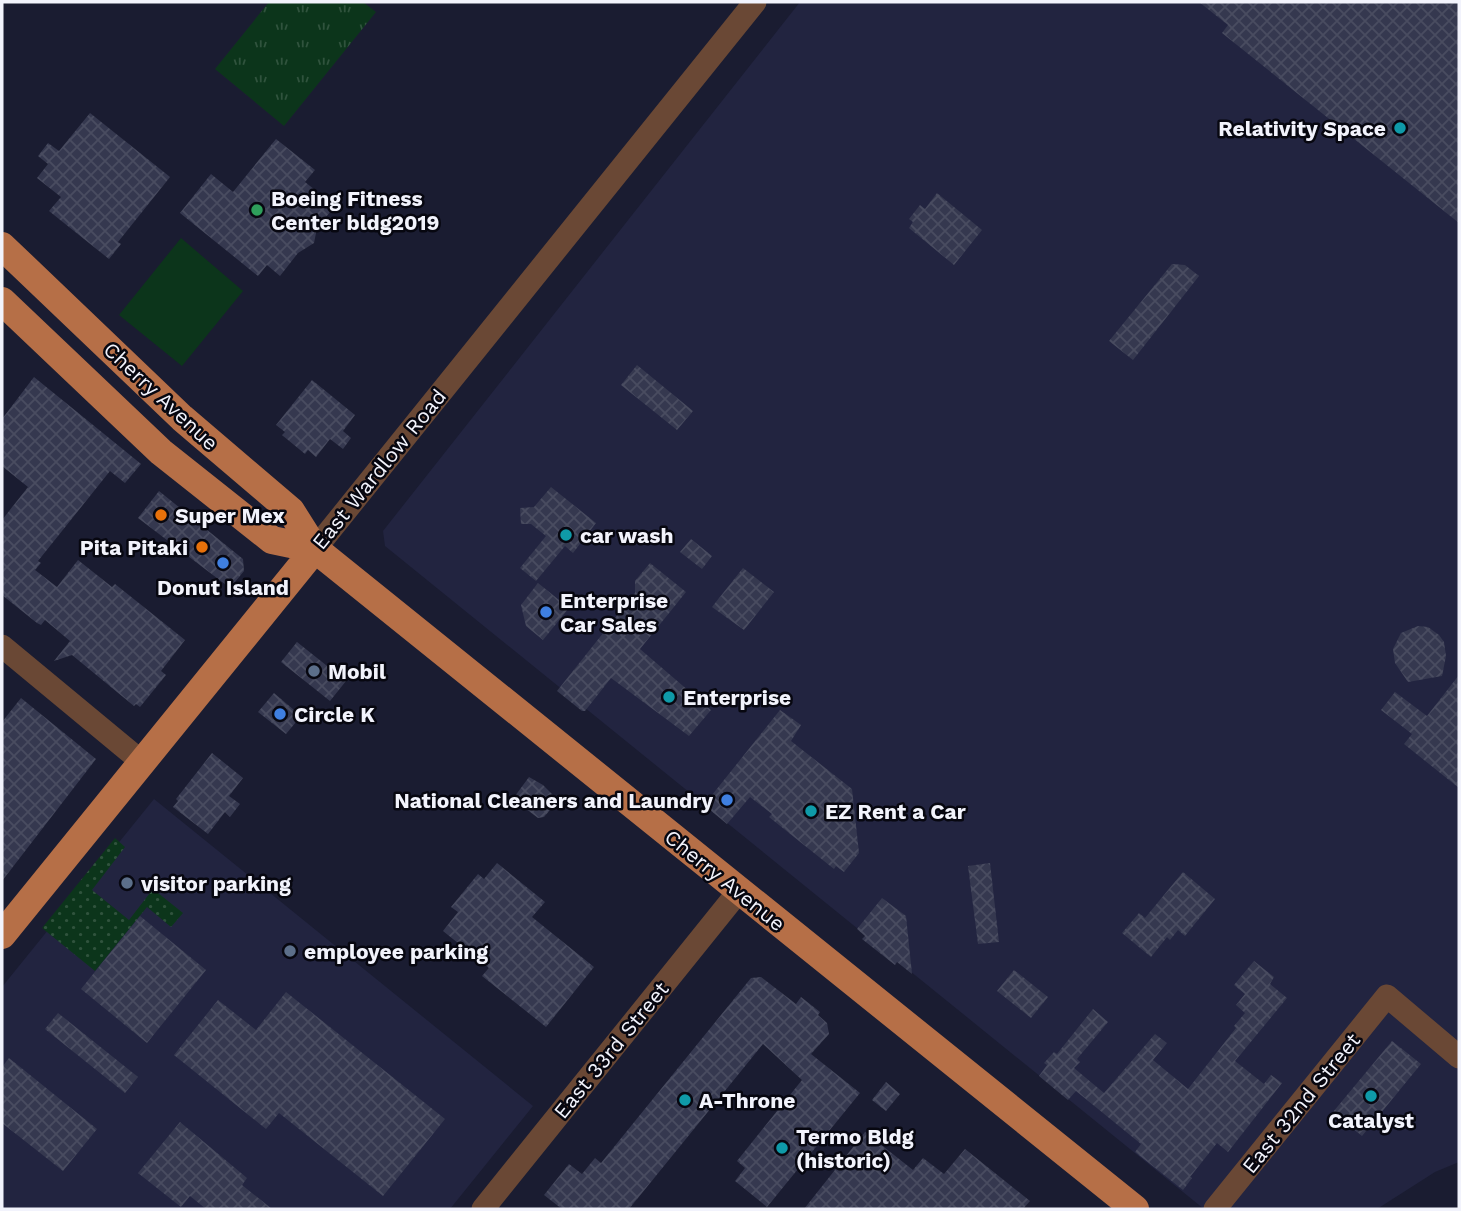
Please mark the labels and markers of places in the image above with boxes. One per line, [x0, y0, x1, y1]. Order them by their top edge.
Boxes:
place label: Relativity Space [1218, 116, 1386, 141]
marker: Relativity Space [1392, 120, 1408, 136]
place label: Boeing Fitness Center bldg2019 [271, 186, 439, 235]
marker: Boeing Fitness Center bldg2019 [249, 202, 265, 218]
place label: Super Mex [175, 503, 285, 528]
marker: Super Mex [153, 507, 169, 523]
place label: car wash [580, 523, 674, 548]
marker: car wash [558, 527, 574, 543]
place label: Pita Pitaki [80, 535, 188, 560]
marker: Pita Pitaki [194, 539, 210, 555]
marker: Donut Island [215, 555, 231, 571]
place label: Donut Island [157, 575, 289, 600]
place label: Enterprise Car Sales [560, 588, 668, 637]
marker: Enterprise Car Sales [538, 604, 554, 620]
place label: Mobil [328, 659, 386, 684]
marker: Mobil [306, 663, 322, 679]
place label: Enterprise [683, 685, 791, 710]
marker: Enterprise [661, 689, 677, 705]
place label: Circle K [294, 702, 375, 727]
marker: Circle K [272, 706, 288, 722]
place label: National Cleaners and Laundry [394, 788, 713, 813]
marker: National Cleaners and Laundry [719, 792, 735, 808]
place label: EZ Rent a Car [825, 799, 966, 824]
marker: EZ Rent a Car [803, 803, 819, 819]
place label: visitor parking [140, 871, 291, 896]
marker: visitor parking [119, 875, 135, 891]
place label: employee parking [304, 939, 488, 964]
marker: employee parking [282, 943, 298, 959]
place label: A-Throne [699, 1088, 795, 1113]
marker: Catalyst [1363, 1088, 1379, 1104]
marker: A-Throne [677, 1092, 693, 1108]
place label: Catalyst [1328, 1108, 1414, 1133]
place label: Termo Bldg (historic) [796, 1124, 914, 1173]
marker: Termo Bldg (historic) [774, 1140, 790, 1156]

